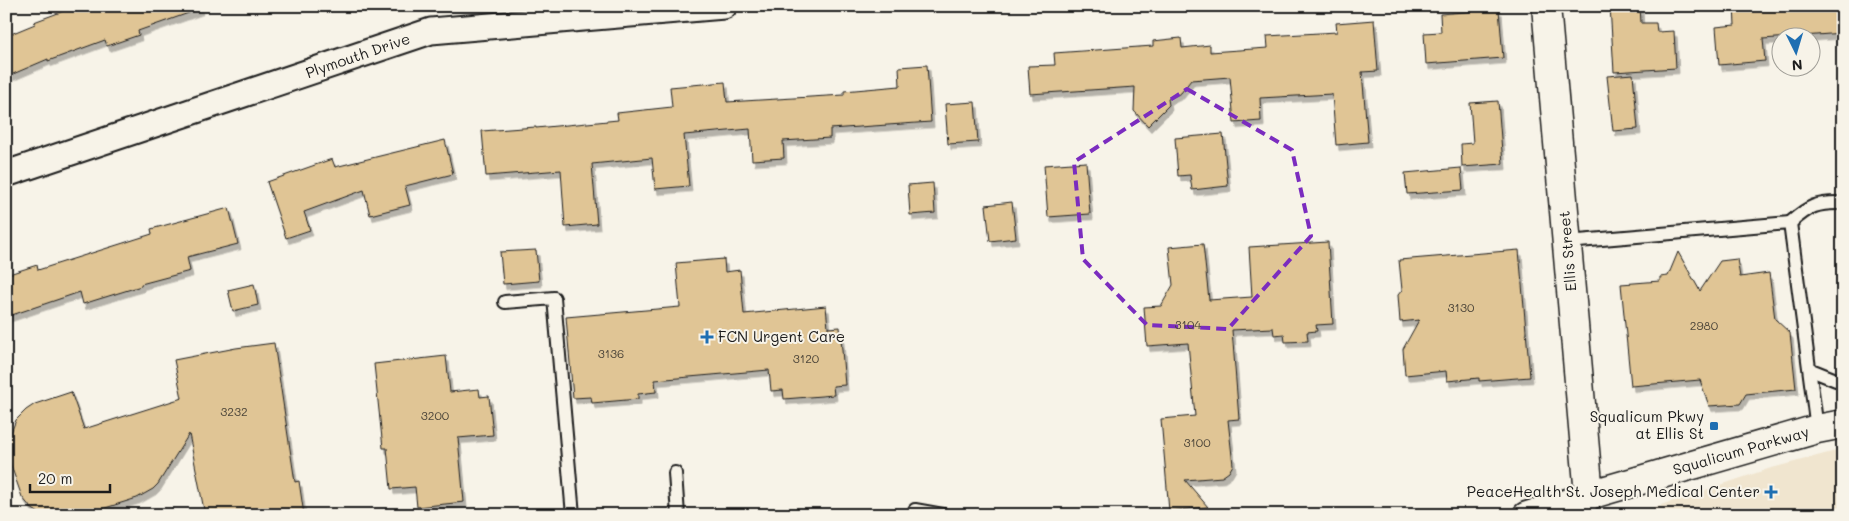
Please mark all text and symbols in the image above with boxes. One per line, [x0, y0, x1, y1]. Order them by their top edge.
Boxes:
street label: Plymouth Drive [303, 28, 413, 82]
north arrow [1772, 28, 1822, 78]
text: N [1791, 56, 1803, 75]
street label: Ellis Street [1554, 210, 1580, 292]
house number: 3130 [1448, 299, 1475, 315]
house number: 3104 [1175, 316, 1201, 332]
house number: 2980 [1690, 317, 1719, 333]
place label: FCN Urgent Care [718, 326, 845, 346]
marker: FCN Urgent Care [700, 330, 714, 344]
house number: 3136 [598, 345, 624, 361]
house number: 3120 [793, 350, 820, 366]
house number: 3232 [220, 403, 248, 419]
place label: Squalicum Pkwy at Ellis St [1590, 406, 1704, 443]
house number: 3200 [421, 407, 450, 423]
marker: Squalicum Pkwy at Ellis St [1708, 420, 1720, 432]
street label: Squalicum Parkway [1670, 421, 1811, 479]
house number: 3100 [1183, 434, 1211, 450]
scale bar [30, 461, 110, 493]
text: 20 m [38, 468, 72, 488]
place label: PeaceHealth St. Joseph Medical Center [1467, 481, 1760, 501]
marker: PeaceHealth St. Joseph Medical Center [1764, 485, 1778, 499]

